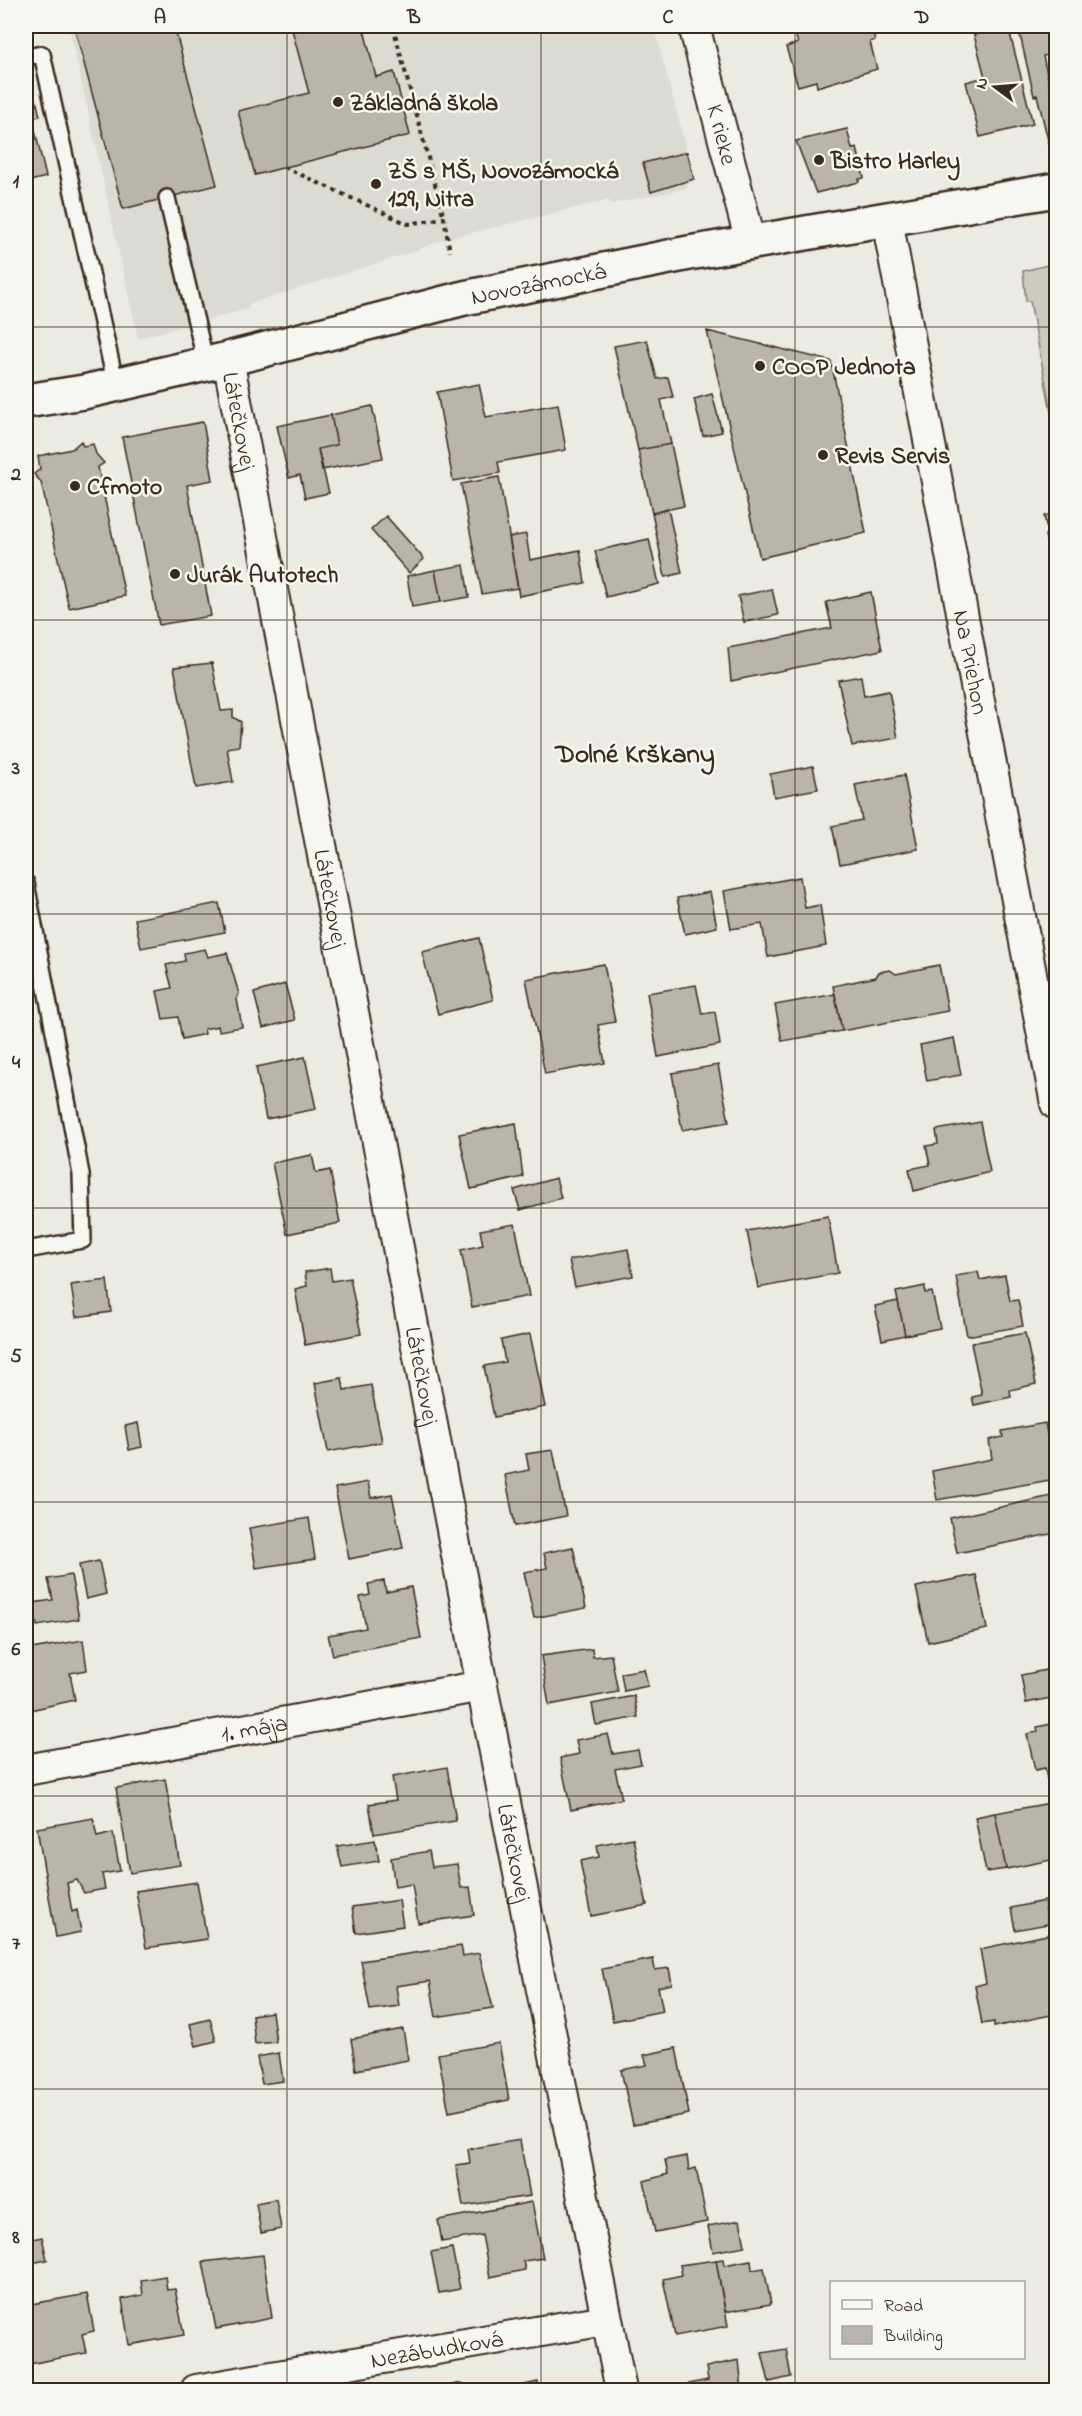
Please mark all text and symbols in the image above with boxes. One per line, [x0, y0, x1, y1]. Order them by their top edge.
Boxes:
text: A [154, 4, 166, 33]
text: B [406, 4, 421, 33]
text: C [663, 4, 674, 33]
text: D [914, 4, 929, 33]
north arrow [965, 57, 1025, 117]
text: N [969, 75, 996, 92]
place label: Základná škola [350, 87, 498, 122]
marker: Základná škola [331, 95, 345, 109]
street label: K rieke [695, 101, 745, 169]
place label: Bistro Harley [830, 145, 960, 181]
marker: Bistro Harley [812, 153, 826, 167]
place label: ZŠ s MŠ, Novozámocká 129, Nitra [388, 155, 619, 218]
text: 1 [13, 168, 20, 197]
marker: ZŠ s MŠ, Novozámocká 129, Nitra [369, 177, 383, 191]
street label: Novozámocká [468, 255, 609, 316]
place label: COOP Jednota [772, 351, 916, 386]
marker: COOP Jednota [753, 359, 767, 373]
street label: Látečkovej [211, 369, 264, 474]
place label: Revis Servis [835, 440, 950, 475]
marker: Revis Servis [816, 448, 830, 462]
text: 2 [10, 461, 21, 490]
place label: Cfmoto [87, 471, 162, 506]
marker: Cfmoto [68, 479, 82, 493]
place label: Jurák Autotech [187, 559, 338, 594]
marker: Jurák Autotech [168, 567, 182, 581]
street label: Na Priehon [942, 607, 996, 718]
district label: Dolné Krškany [553, 736, 715, 775]
text: 3 [11, 755, 20, 784]
street label: Látečkovej [302, 847, 355, 952]
text: 4 [12, 1049, 21, 1078]
street label: Látečkovej [394, 1324, 447, 1429]
text: 5 [10, 1343, 22, 1372]
text: 6 [12, 1636, 21, 1665]
street label: 1. mája [218, 1707, 291, 1754]
street label: Látečkovej [486, 1801, 539, 1906]
text: 7 [12, 1930, 21, 1959]
text: 8 [11, 2224, 20, 2253]
legend [830, 2281, 1025, 2359]
text: Road [884, 2294, 923, 2320]
street label: Nezábudková [368, 2323, 506, 2380]
text: Building [883, 2324, 943, 2351]

